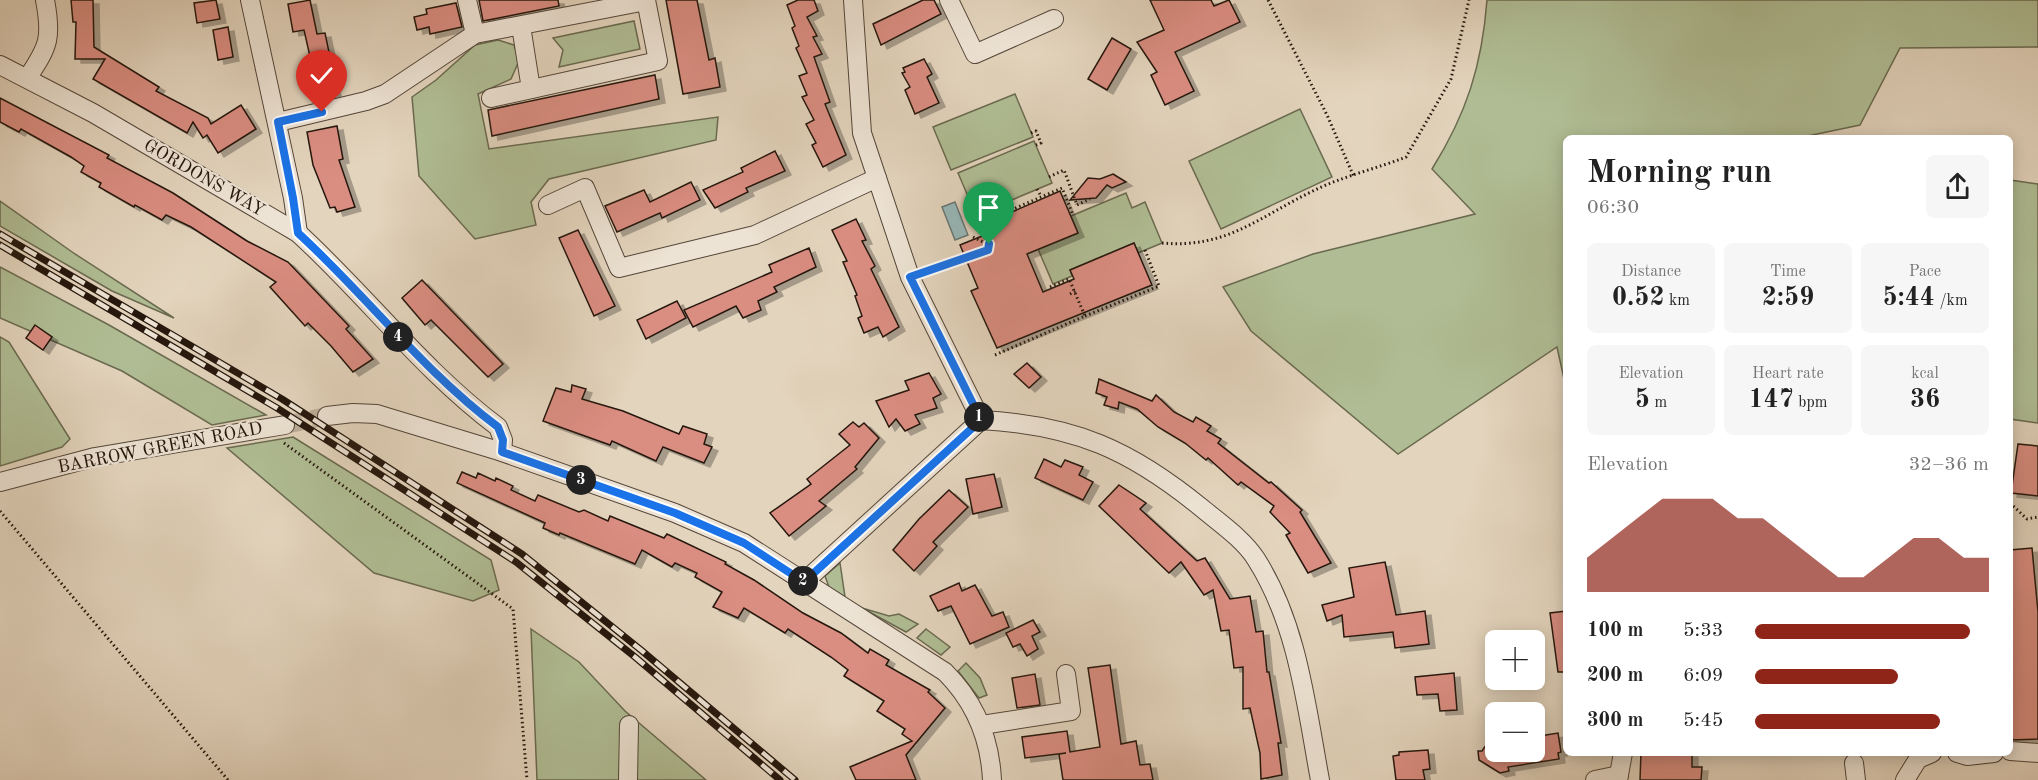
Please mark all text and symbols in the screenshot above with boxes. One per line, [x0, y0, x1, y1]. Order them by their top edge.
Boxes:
pin [296, 50, 347, 112]
icon: check [305, 59, 338, 92]
street label: GORDONS WAY [140, 136, 268, 220]
button: share [1926, 155, 1989, 218]
text: Morning run [1587, 157, 1772, 190]
pin [963, 182, 1014, 244]
icon: arrive [972, 191, 1005, 224]
text: 06:30 [1587, 198, 1639, 218]
text: Distance [1621, 264, 1681, 280]
text: Time [1770, 264, 1806, 280]
text: Pace [1909, 264, 1941, 280]
text: 0.52 [1612, 285, 1665, 311]
text: 2:59 [1762, 285, 1814, 311]
text: 5:44 [1882, 285, 1935, 311]
text: km [1665, 293, 1690, 309]
text: /km [1935, 293, 1968, 309]
pin: 4 [383, 322, 413, 352]
text: 4 [393, 329, 403, 345]
text: Elevation [1618, 366, 1684, 382]
text: Heart rate [1752, 366, 1824, 382]
text: kcal [1911, 366, 1939, 382]
text: 5 [1635, 387, 1650, 413]
text: 147 [1749, 387, 1794, 413]
text: 36 [1910, 387, 1940, 413]
text: m [1650, 395, 1667, 411]
text: bpm [1794, 395, 1827, 411]
pin: 1 [964, 402, 994, 432]
text: 1 [974, 409, 984, 425]
street label: BARROW GREEN ROAD [56, 419, 264, 477]
text: Elevation [1587, 455, 1668, 475]
text: 32–36 m [1909, 455, 1989, 475]
pin: 3 [566, 465, 596, 495]
text: 3 [576, 472, 586, 488]
pin: 2 [788, 566, 818, 596]
text: 2 [798, 573, 808, 589]
text: 100 m [1587, 621, 1643, 641]
text: 5:33 [1683, 621, 1723, 641]
map controls [1485, 630, 1545, 762]
button: + [1485, 630, 1545, 690]
text: 200 m [1587, 666, 1643, 686]
text: 6:09 [1683, 666, 1723, 686]
button: − [1485, 702, 1545, 762]
text: 300 m [1587, 711, 1643, 731]
text: 5:45 [1683, 711, 1723, 731]

